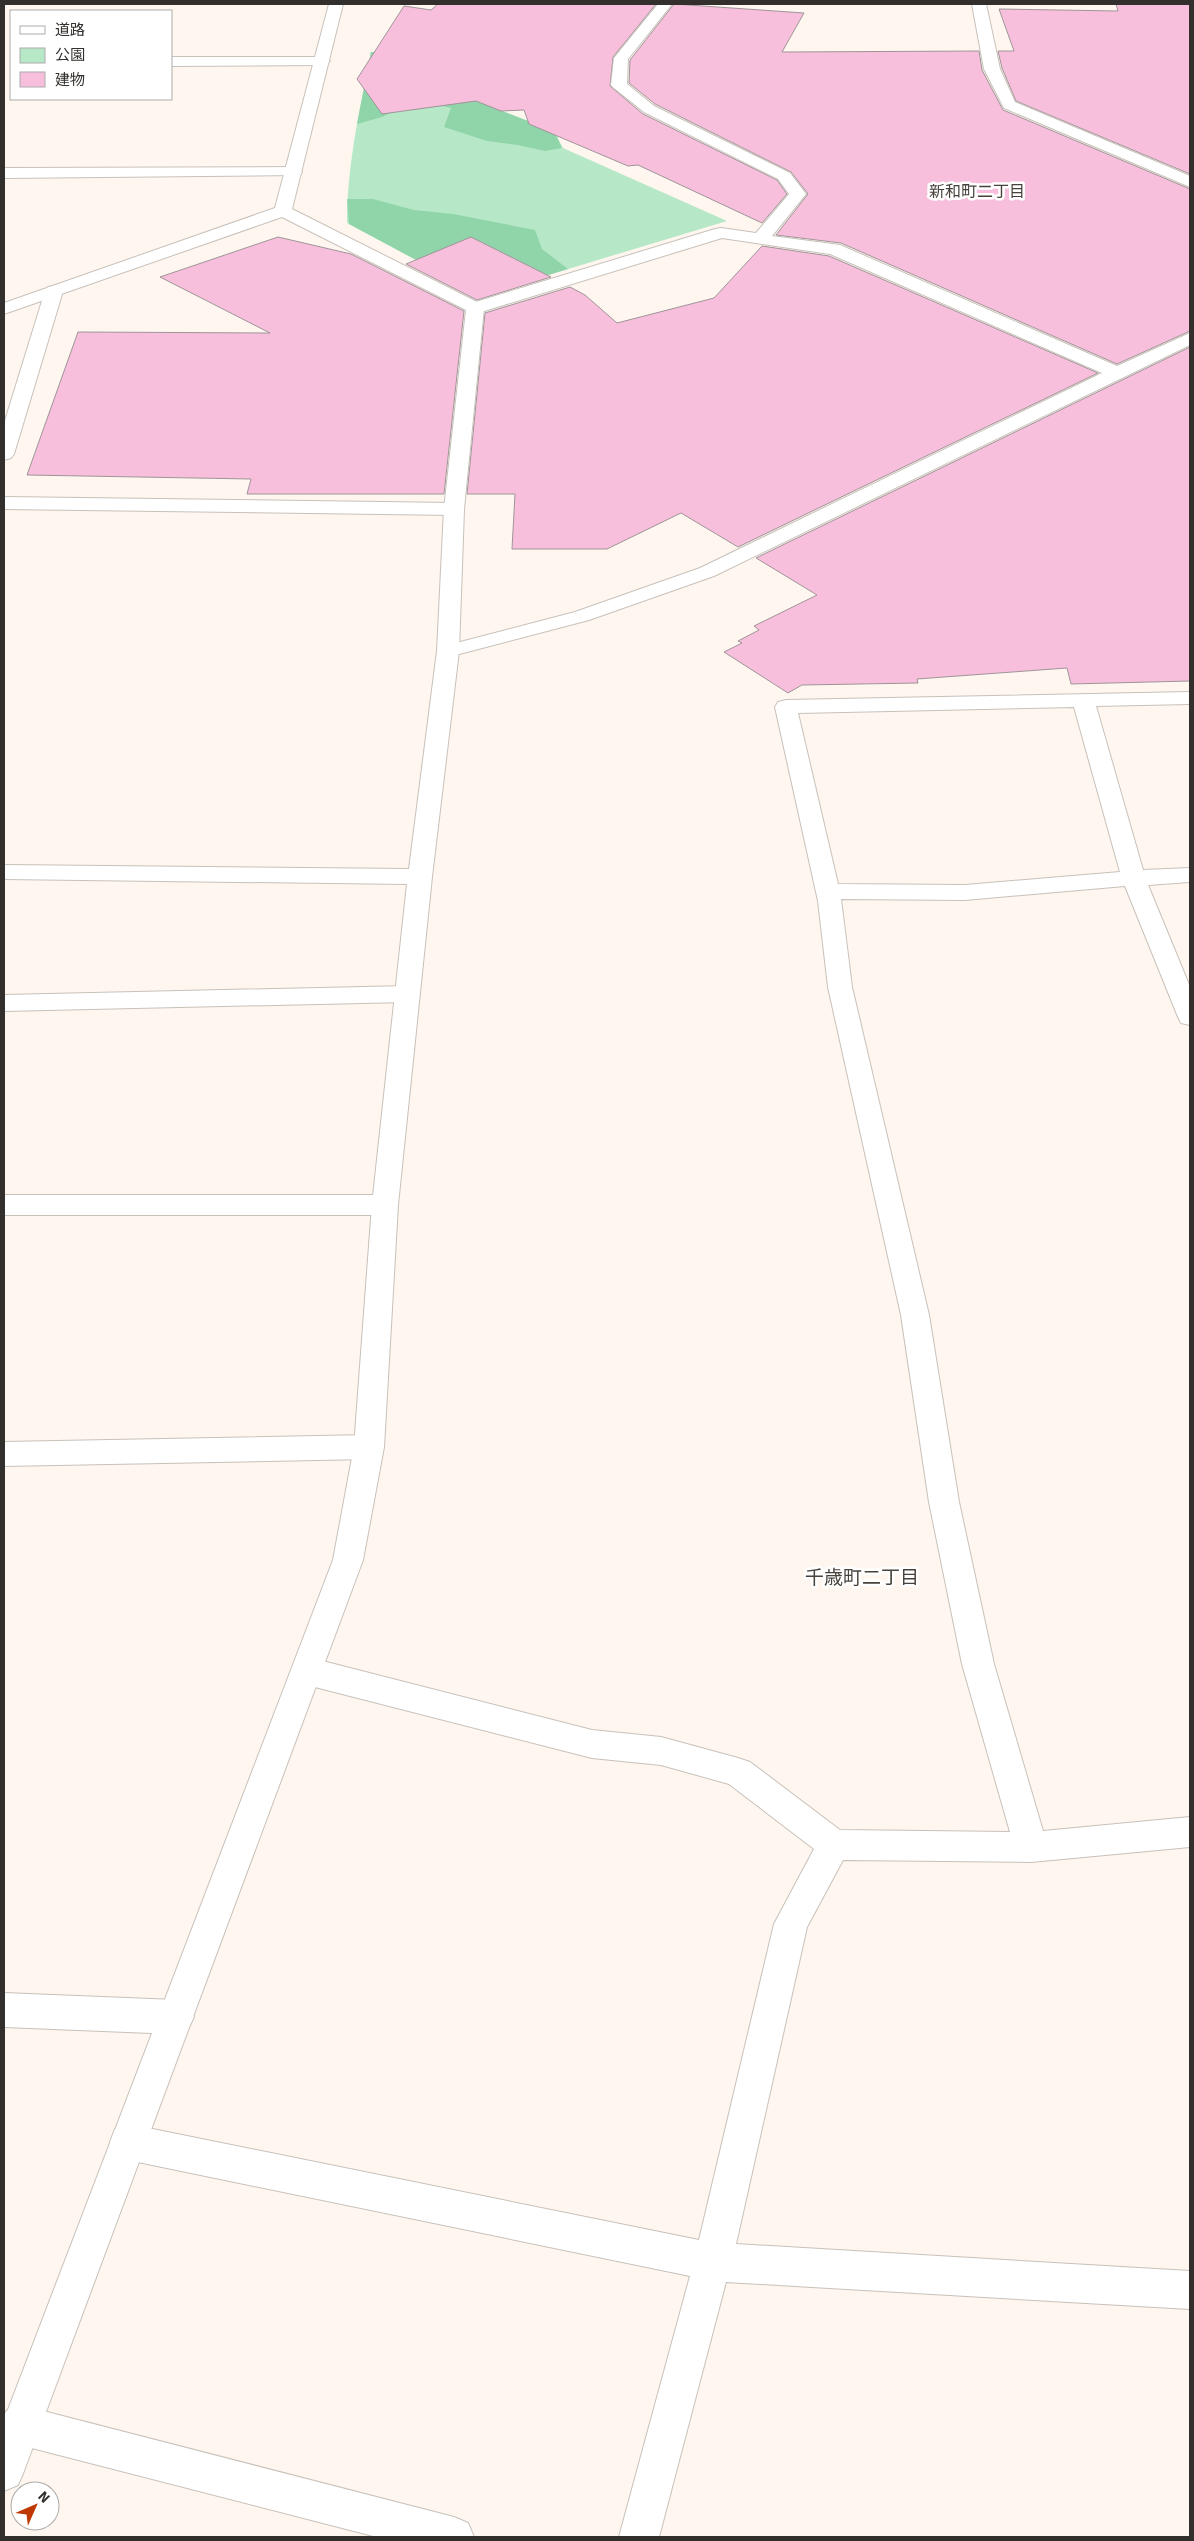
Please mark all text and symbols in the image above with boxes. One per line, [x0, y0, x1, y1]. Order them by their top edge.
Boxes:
legend [10, 10, 172, 100]
text: 道路 [55, 21, 85, 39]
text: 公園 [55, 46, 85, 64]
text: 建物 [55, 71, 85, 89]
district label: 新和町二丁目 [929, 182, 1025, 202]
district label: 千歳町二丁目 [805, 1566, 919, 1590]
north arrow [10, 2481, 60, 2531]
text: N [34, 2488, 53, 2507]

